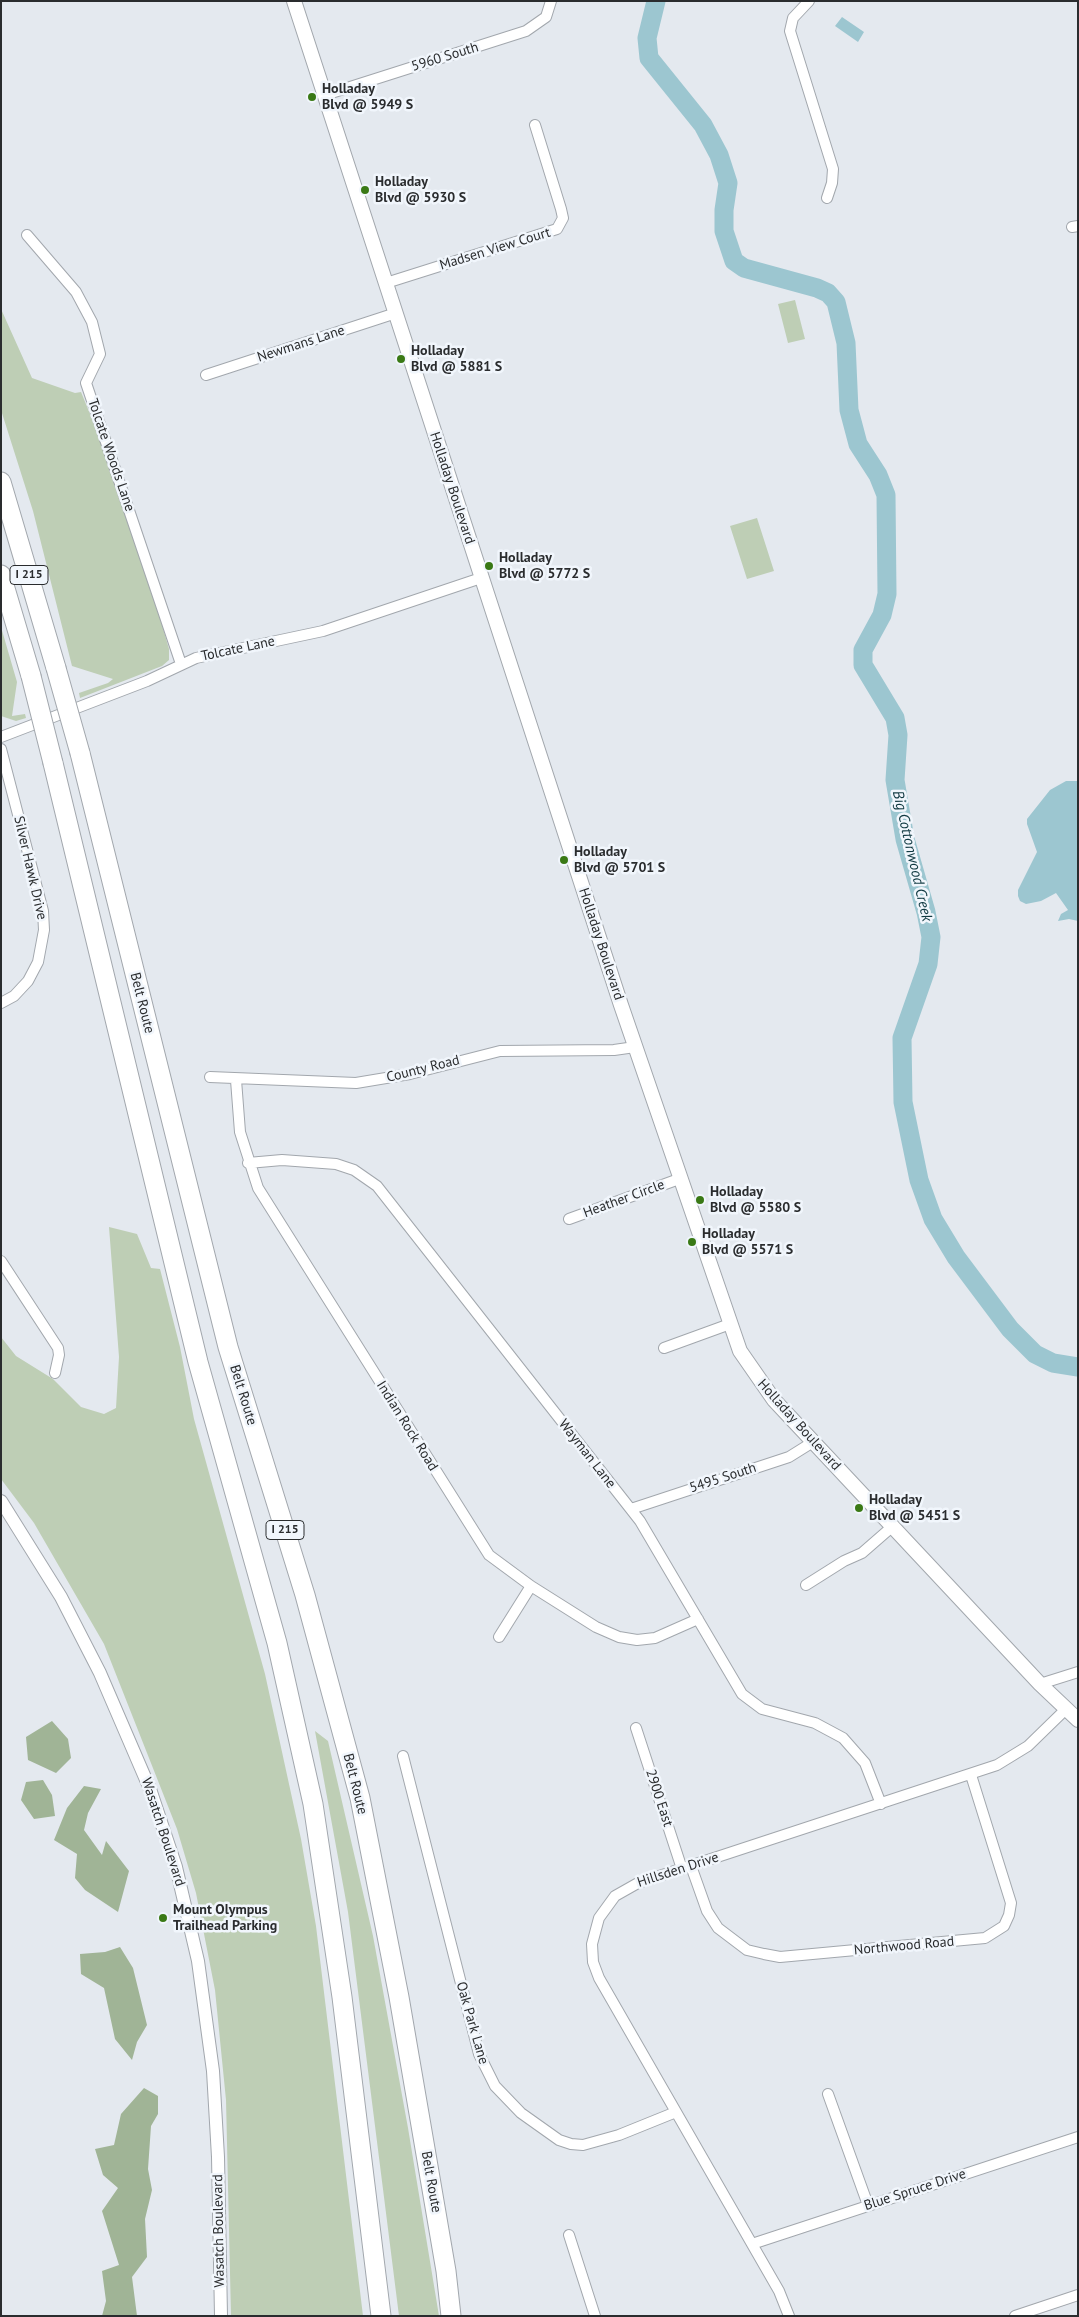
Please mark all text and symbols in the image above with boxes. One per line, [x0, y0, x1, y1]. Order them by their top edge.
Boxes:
street label: 5960 South [409, 39, 481, 75]
place label: Holladay Blvd @ 5949 S [322, 81, 413, 114]
marker: Holladay Blvd @ 5949 S [306, 91, 318, 103]
place label: Holladay Blvd @ 5930 S [375, 174, 466, 206]
marker: Holladay Blvd @ 5930 S [359, 184, 371, 196]
street label: Madsen View Court [437, 224, 553, 274]
street label: Newmans Lane [255, 322, 347, 366]
place label: Holladay Blvd @ 5881 S [411, 343, 502, 376]
marker: Holladay Blvd @ 5881 S [395, 353, 407, 365]
street label: Tolcate Woods Lane [84, 396, 138, 514]
street label: Holladay Boulevard [426, 430, 478, 546]
place label: Holladay Blvd @ 5772 S [499, 550, 590, 582]
marker: Holladay Blvd @ 5772 S [483, 560, 495, 572]
road number: I 215 [10, 566, 48, 584]
street label: Tolcate Lane [200, 633, 276, 665]
water label: Big Cottonwood Creek [888, 789, 936, 923]
street label: Silver Hawk Drive [10, 814, 50, 922]
place label: Holladay Blvd @ 5701 S [574, 844, 665, 876]
marker: Holladay Blvd @ 5701 S [558, 854, 570, 866]
street label: Holladay Boulevard [575, 886, 627, 1002]
street label: Belt Route [126, 971, 158, 1035]
street label: County Road [385, 1052, 461, 1086]
street label: Heather Circle [581, 1176, 667, 1222]
place label: Holladay Blvd @ 5580 S [710, 1184, 801, 1216]
marker: Holladay Blvd @ 5580 S [694, 1194, 706, 1206]
place label: Holladay Blvd @ 5571 S [702, 1226, 793, 1258]
marker: Holladay Blvd @ 5571 S [686, 1236, 698, 1248]
street label: Belt Route [226, 1363, 260, 1427]
street label: Holladay Boulevard [754, 1376, 844, 1474]
street label: Indian Rock Road [373, 1378, 441, 1474]
street label: Wayman Lane [555, 1416, 619, 1492]
street label: 5495 South [688, 1459, 758, 1497]
place label: Holladay Blvd @ 5451 S [869, 1492, 960, 1524]
marker: Holladay Blvd @ 5451 S [853, 1502, 865, 1514]
road number: I 215 [266, 1520, 304, 1540]
street label: Belt Route [339, 1752, 371, 1816]
street label: 2900 East [642, 1767, 676, 1829]
street label: Wasatch Boulevard [138, 1776, 188, 1888]
street label: Hillsden Drive [635, 1849, 721, 1891]
place label: Mount Olympus Trailhead Parking [173, 1902, 277, 1934]
marker: Mount Olympus Trailhead Parking [157, 1912, 169, 1924]
street label: Northwood Road [853, 1933, 955, 1959]
street label: Oak Park Lane [452, 1980, 492, 2066]
street label: Belt Route [417, 2150, 445, 2214]
street label: Blue Spruce Drive [862, 2166, 968, 2214]
street label: Wasatch Boulevard [210, 2174, 228, 2288]

